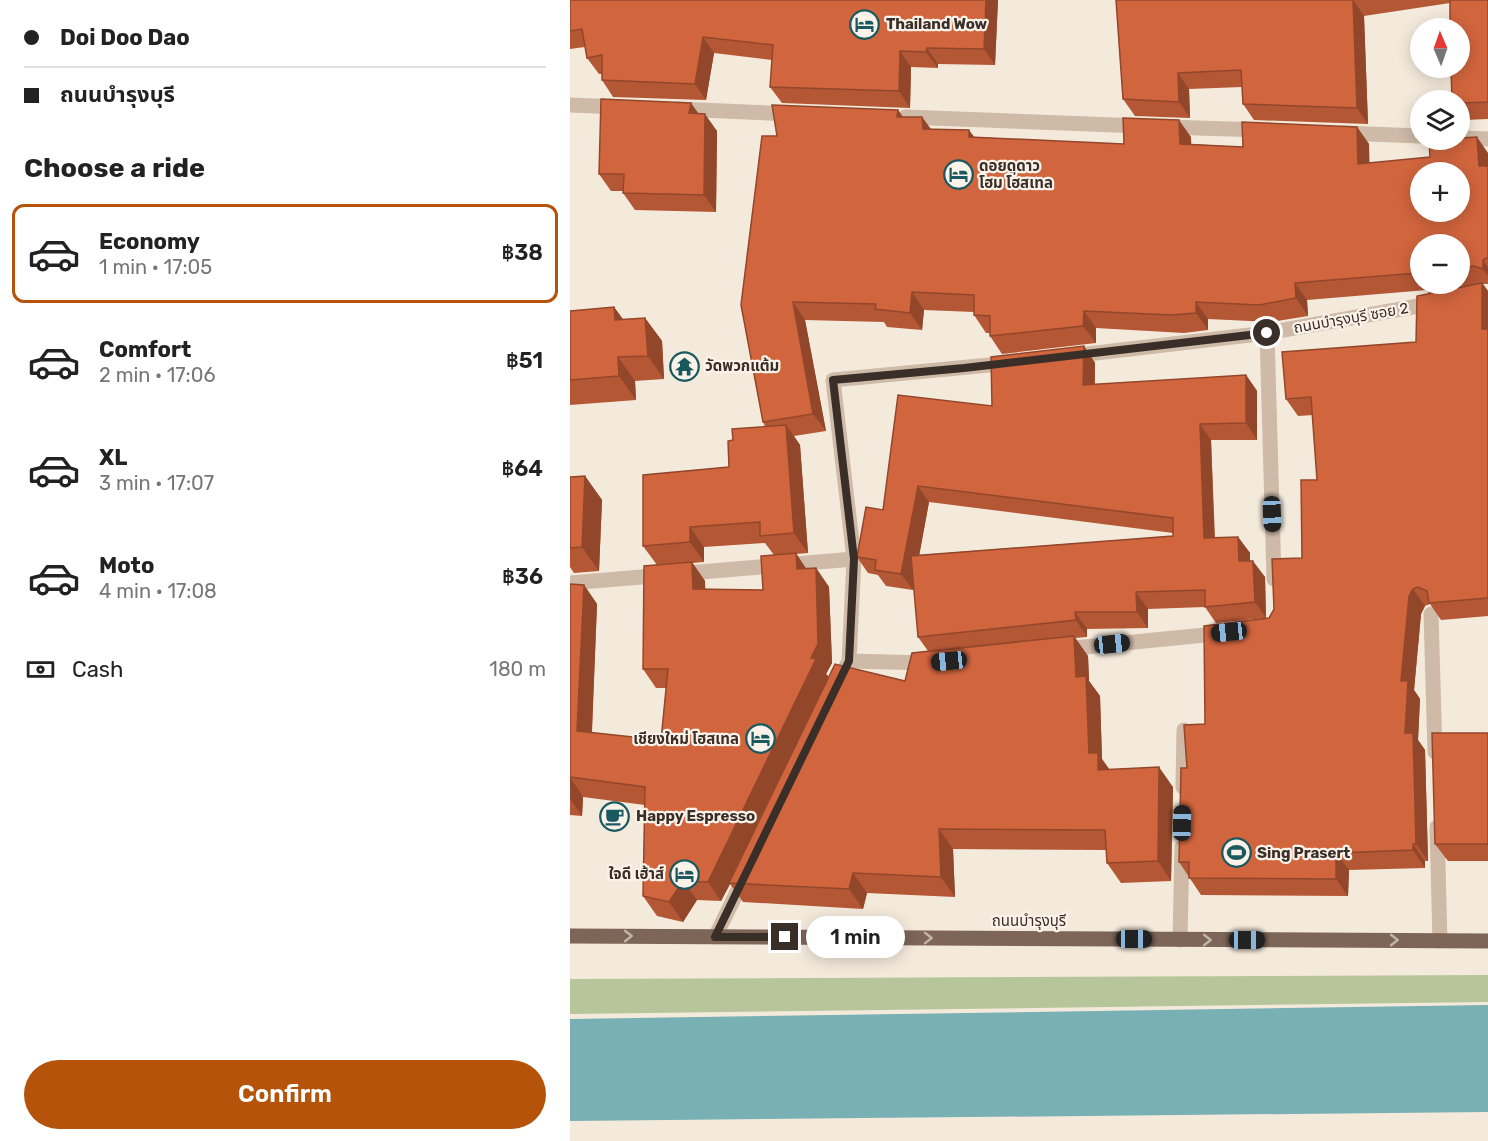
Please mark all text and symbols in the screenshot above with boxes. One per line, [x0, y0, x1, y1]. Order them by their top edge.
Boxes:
hotel icon: Thailand Wow [849, 8, 881, 40]
place label: Thailand Wow [886, 15, 988, 33]
north arrow [1410, 18, 1470, 78]
map controls [1410, 18, 1470, 294]
text: Doi Doo Dao [60, 24, 190, 51]
text: ถนนบำรุงบุรี [60, 81, 175, 108]
button: layers [1410, 90, 1470, 150]
text: Choose a ride [24, 152, 205, 184]
place label: ดอยดูดาว โฮม โฮสเทล [979, 157, 1053, 192]
hotel icon: ดอยดูดาว โฮม โฮสเทล [942, 159, 974, 191]
button: + [1410, 162, 1470, 222]
icon: car [27, 227, 81, 281]
text: Economy [99, 228, 200, 255]
button: − [1410, 234, 1470, 294]
text: ฿38 [501, 239, 543, 266]
text: 1 min · 17:05 [99, 255, 212, 279]
street label: ถนนบำรุงบุรี ซอย 2 [1292, 299, 1410, 337]
route start [1253, 319, 1280, 346]
icon: car [27, 335, 81, 389]
text: Comfort [99, 336, 191, 363]
text: ฿51 [506, 347, 543, 374]
temple icon: วัดพวกแต้ม [668, 350, 700, 382]
place label: วัดพวกแต้ม [705, 357, 779, 375]
text: 2 min · 17:06 [99, 363, 215, 387]
icon: car [27, 443, 81, 497]
text: XL [99, 444, 127, 471]
text: ฿64 [501, 455, 543, 482]
text: 3 min · 17:07 [99, 471, 214, 495]
car [1262, 496, 1282, 532]
icon: car [27, 551, 81, 605]
text: Moto [99, 552, 154, 579]
text: ฿36 [502, 563, 543, 590]
text: 4 min · 17:08 [99, 579, 217, 603]
car [1210, 621, 1248, 643]
car [1093, 633, 1131, 655]
car [930, 650, 968, 672]
icon: cash [24, 653, 57, 686]
text: Cash [72, 656, 123, 683]
text: 180 m [489, 657, 546, 681]
hotel icon: เชียงใหม่ โฮสเทล [744, 723, 776, 755]
place label: เชียงใหม่ โฮสเทล [633, 730, 739, 748]
cafe icon: Happy Espresso [599, 800, 631, 832]
car [1173, 805, 1191, 841]
place label: Happy Espresso [636, 807, 755, 825]
sports icon: Sing Prasert [1220, 837, 1252, 869]
place label: Sing Prasert [1257, 844, 1350, 862]
hotel icon: ใจดี เฮ้าส์ [669, 858, 701, 890]
place label: ใจดี เฮ้าส์ [608, 865, 664, 883]
street label: ถนนบำรุงบุรี [992, 912, 1066, 930]
callout: 1 min [806, 916, 905, 958]
route end [771, 923, 798, 950]
text: 1 min [830, 925, 881, 949]
one-way arrow [624, 930, 633, 942]
car [1116, 930, 1152, 948]
car [1229, 931, 1265, 949]
one-way arrow [924, 932, 933, 944]
one-way arrow [1203, 934, 1212, 946]
one-way arrow [1390, 934, 1399, 946]
button: Confirm [24, 1060, 546, 1129]

